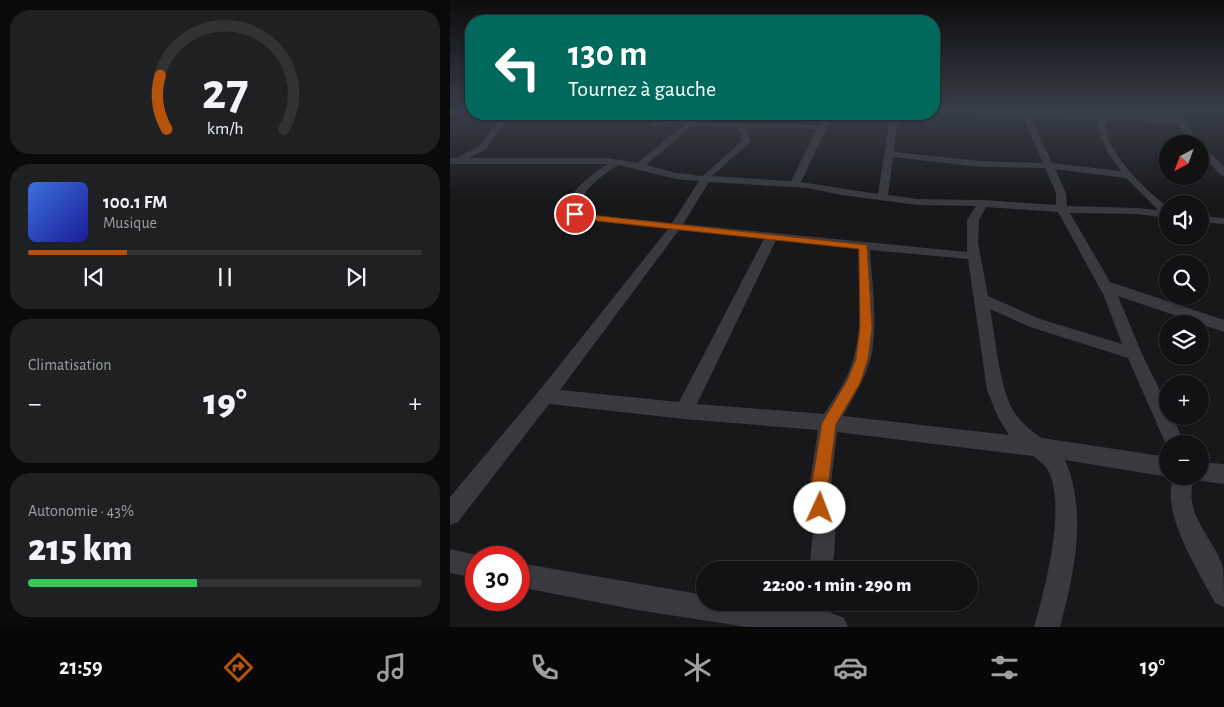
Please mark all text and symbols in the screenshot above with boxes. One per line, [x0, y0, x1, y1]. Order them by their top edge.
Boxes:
icon: left [485, 35, 550, 100]
text: 130 m [568, 37, 647, 72]
text: 27 [202, 66, 248, 118]
text: Tournez à gauche [568, 78, 716, 100]
text: km/h [207, 120, 243, 138]
north arrow [1159, 135, 1209, 185]
map controls [1159, 135, 1209, 485]
text: 100.1 FM [103, 193, 167, 212]
pin [554, 193, 596, 235]
button: sound [1159, 195, 1209, 245]
icon: arrive [561, 200, 589, 228]
text: Musique [103, 215, 157, 231]
button: search [1159, 255, 1209, 305]
icon: previous [80, 263, 108, 291]
icon: pause [211, 263, 239, 291]
icon: next [342, 263, 370, 291]
button: layers [1159, 315, 1209, 365]
text: Climatisation [28, 357, 112, 373]
button: + [1159, 375, 1209, 425]
text: 19° [203, 384, 247, 422]
text: − [28, 390, 41, 418]
text: + [409, 390, 422, 418]
button: − [1159, 435, 1209, 485]
position arrow [793, 481, 845, 533]
text: Autonomie · 43% [28, 503, 134, 519]
text: 215 km [28, 530, 133, 568]
speed limit sign: 30 [465, 546, 530, 611]
text: 22:00 · 1 min · 290 m [763, 576, 911, 595]
icon: directions [221, 650, 256, 685]
icon: music [374, 650, 409, 685]
icon: phone [527, 650, 562, 685]
icon: climate [680, 650, 715, 685]
icon: car [833, 650, 868, 685]
icon: filters [987, 650, 1022, 685]
text: 21:59 [59, 656, 103, 678]
text: 19° [1140, 656, 1165, 678]

